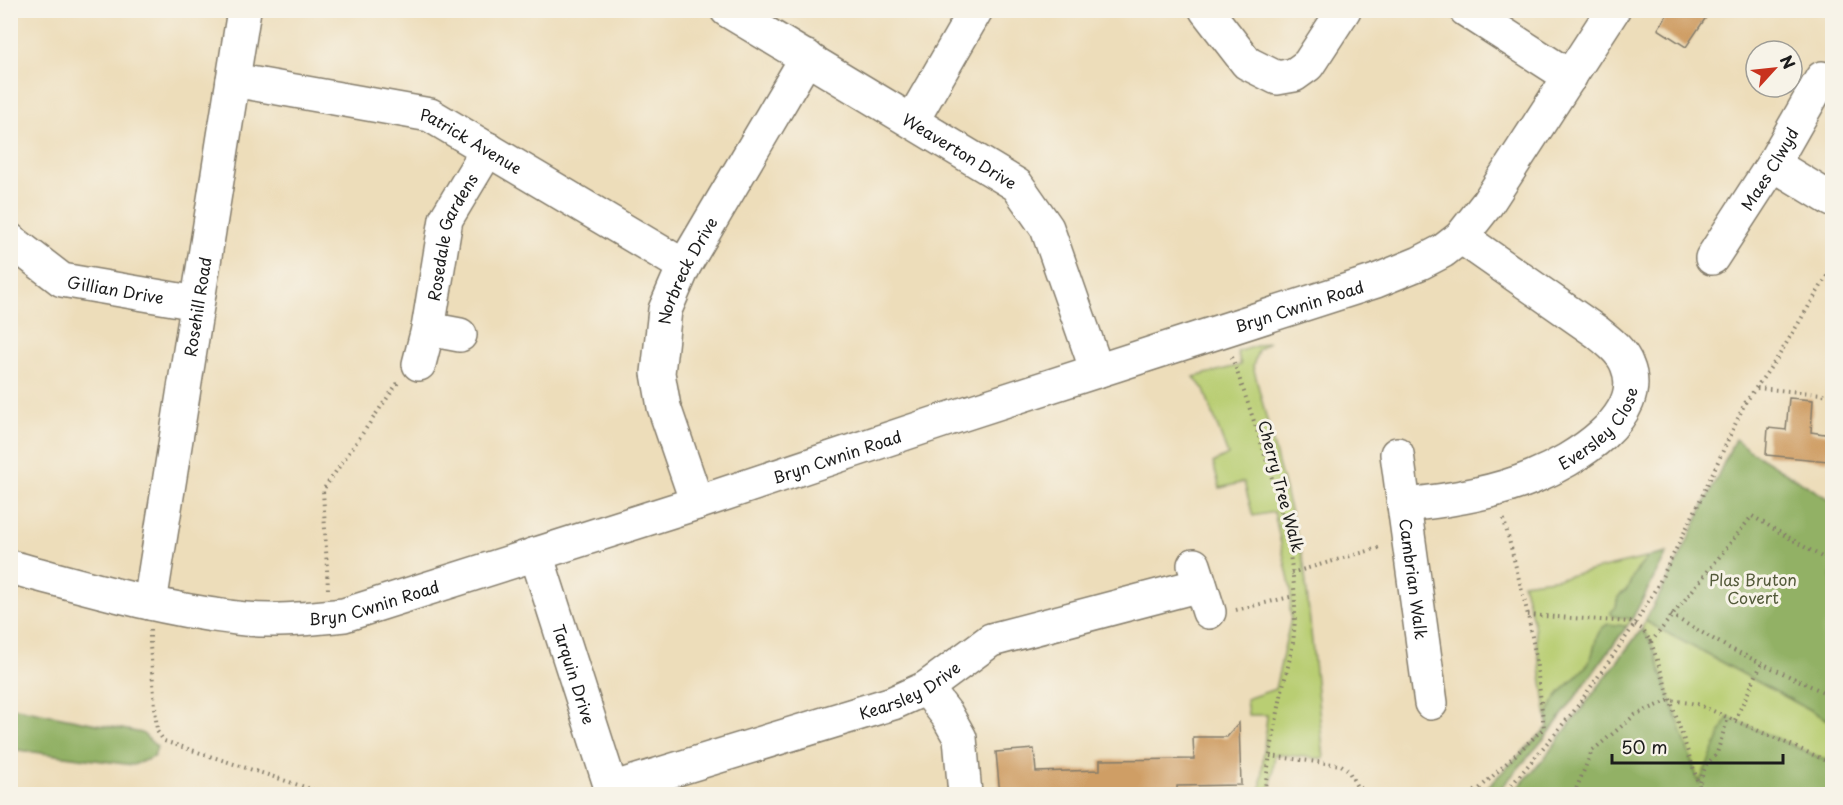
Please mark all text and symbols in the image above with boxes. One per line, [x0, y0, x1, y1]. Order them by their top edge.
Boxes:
north arrow [1744, 39, 1804, 99]
text: N [1775, 51, 1802, 73]
street label: Patrick Avenue [419, 102, 527, 179]
street label: Weaverton Drive [898, 107, 1022, 194]
street label: Maes Clwyd [1734, 123, 1803, 215]
street label: Rosedale Gardens [421, 168, 483, 303]
street label: Norbreck Drive [651, 212, 723, 326]
street label: Rosehill Road [177, 255, 217, 358]
street label: Gillian Drive [65, 269, 166, 309]
street label: Bryn Cwnin Road [1231, 274, 1367, 338]
street label: Eversley Close [1553, 385, 1643, 475]
street label: Cherry Tree Walk [1253, 417, 1311, 555]
street label: Bryn Cwnin Road [769, 423, 904, 489]
street label: Cambrian Walk [1394, 517, 1434, 641]
park label: Plas Bruton Covert [1709, 567, 1797, 609]
street label: Bryn Cwnin Road [308, 574, 442, 630]
street label: Tarquin Drive [547, 621, 602, 727]
street label: Kearsley Drive [856, 655, 965, 725]
scale bar [1612, 727, 1783, 765]
text: 50 m [1621, 733, 1668, 760]

